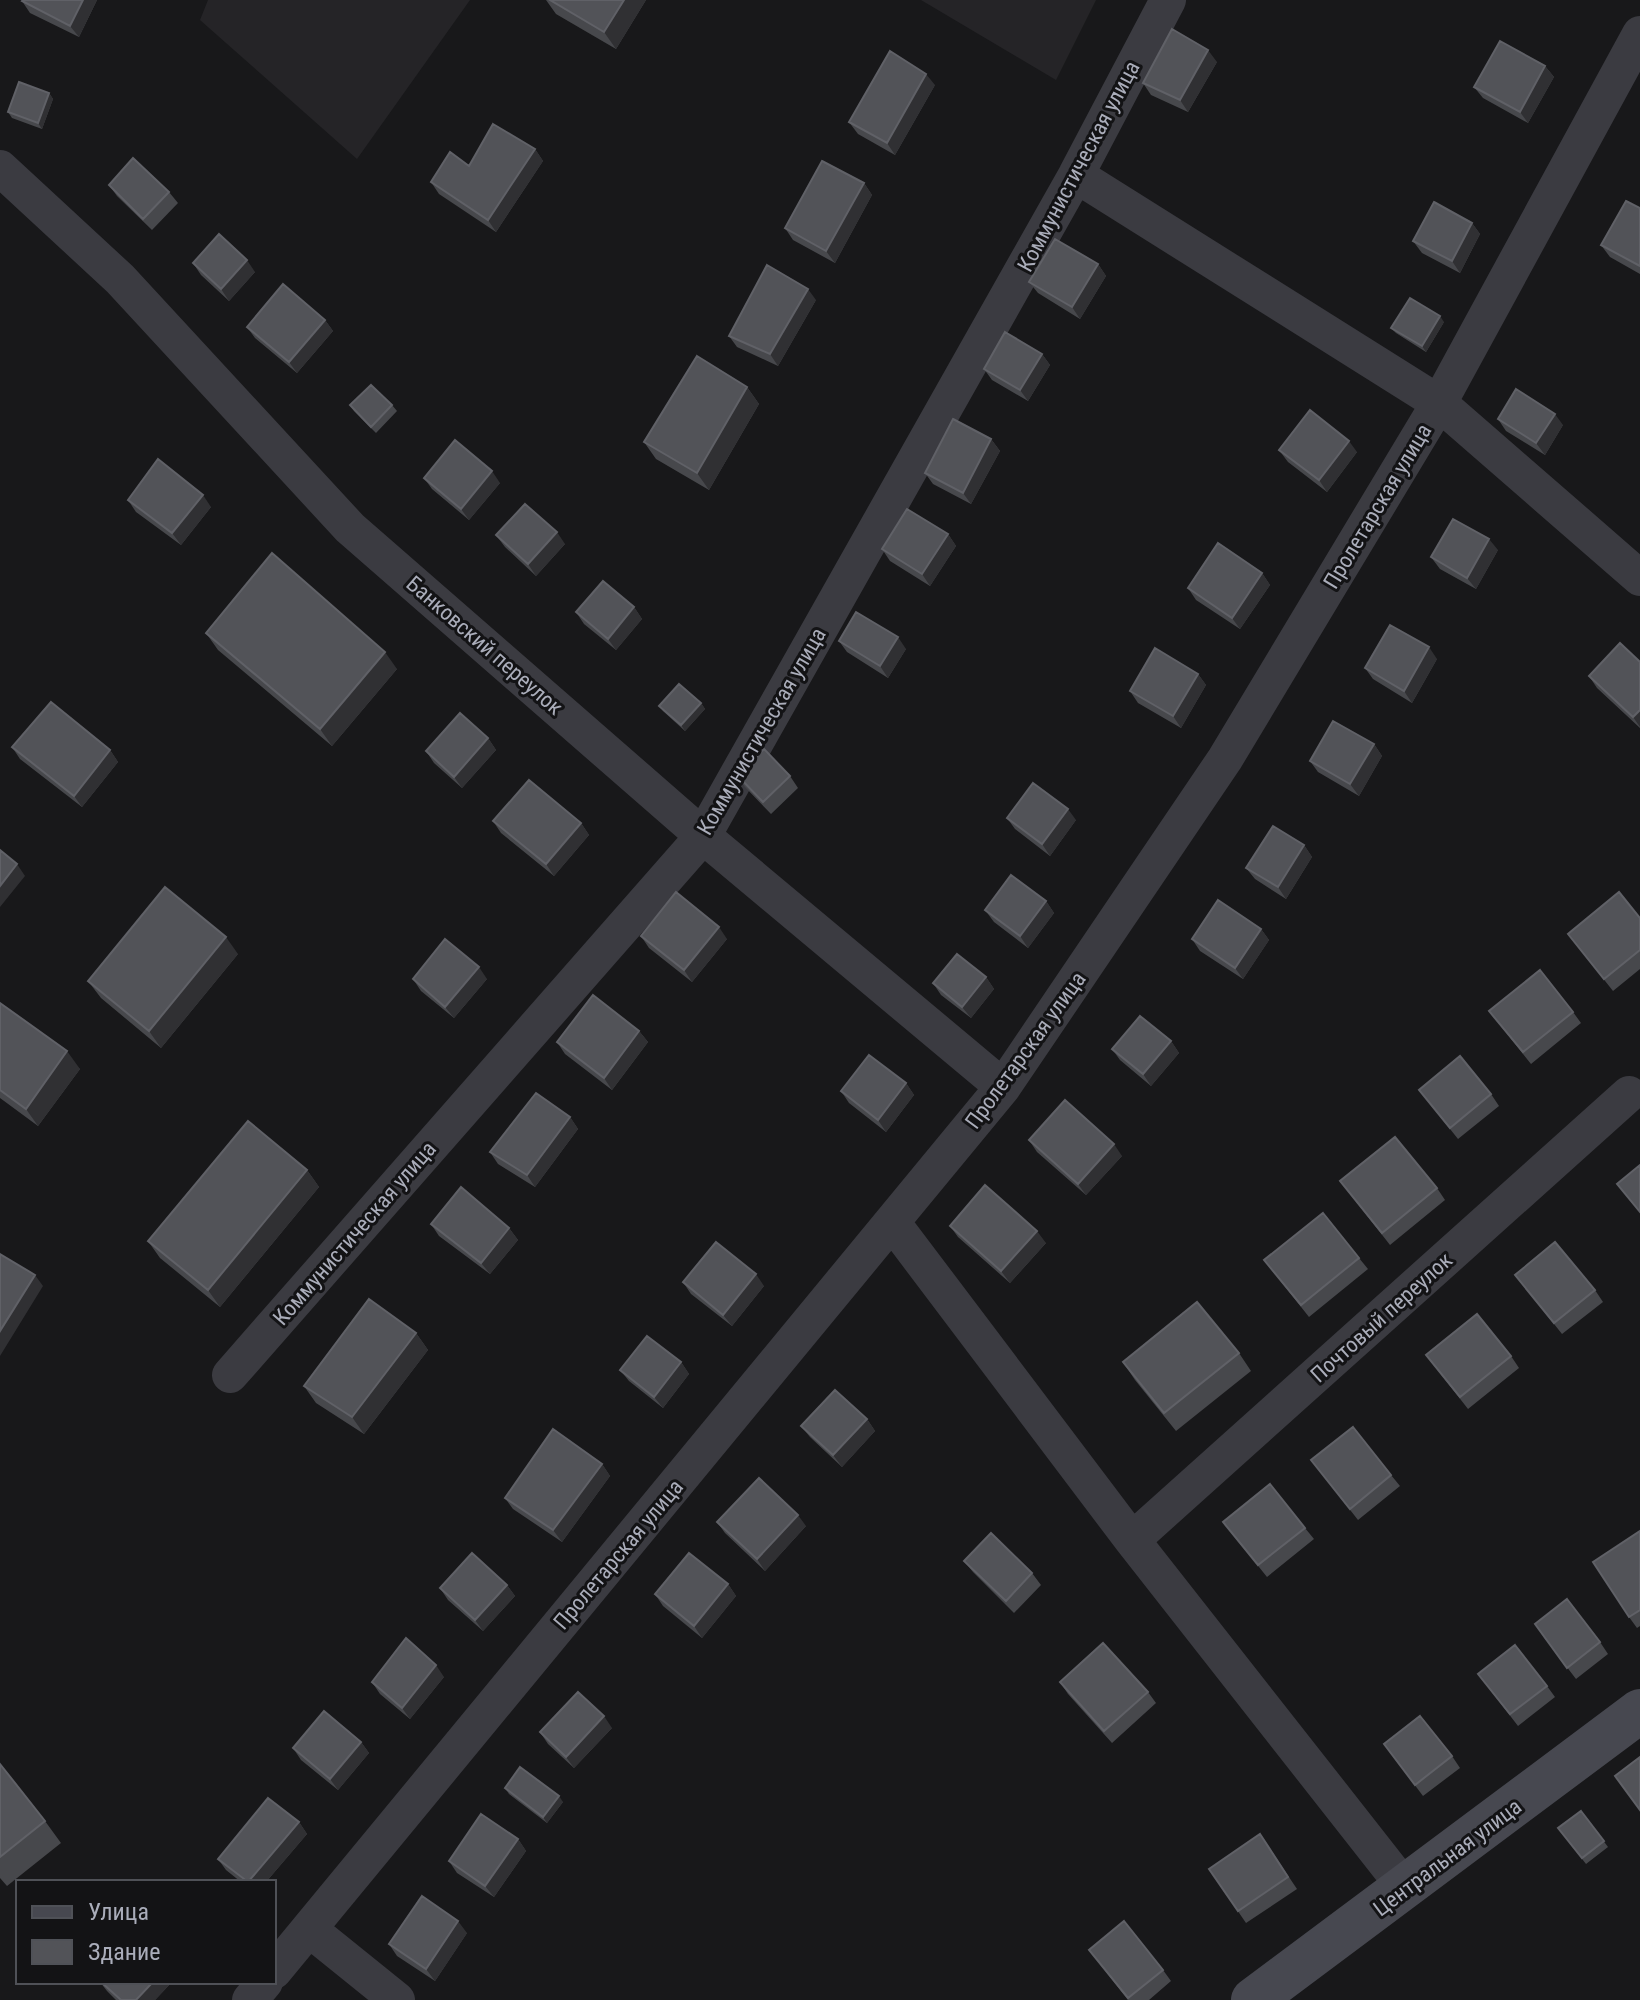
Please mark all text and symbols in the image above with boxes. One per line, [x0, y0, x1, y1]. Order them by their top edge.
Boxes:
street label: Коммунистическая улица [1012, 57, 1145, 276]
street label: Пролетарская улица [1318, 419, 1436, 593]
street label: Банковский переулок [402, 571, 568, 720]
street label: Коммунистическая улица [692, 623, 831, 839]
street label: Пролетарская улица [960, 967, 1091, 1133]
street label: Коммунистическая улица [268, 1137, 441, 1330]
street label: Почтовый переулок [1305, 1247, 1457, 1387]
street label: Пролетарская улица [549, 1474, 688, 1634]
street label: Центральная улица [1368, 1794, 1526, 1921]
legend [16, 1880, 276, 1984]
text: Улица [88, 1898, 149, 1926]
text: Здание [88, 1938, 160, 1966]

